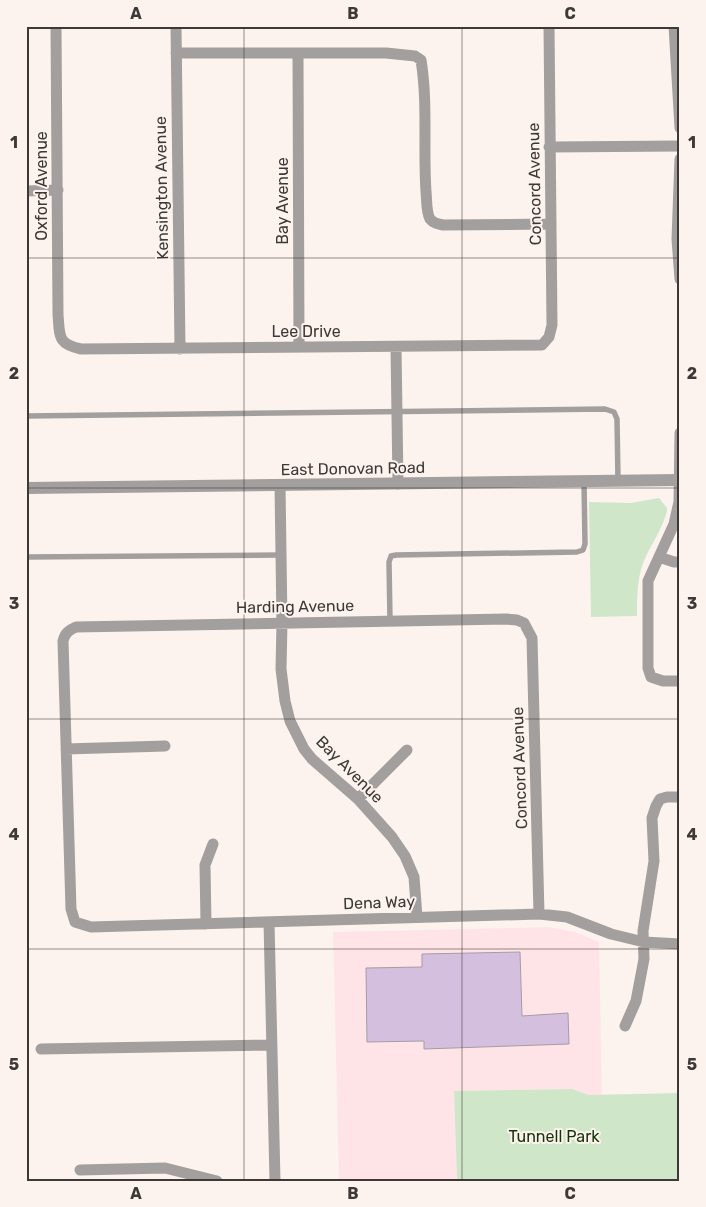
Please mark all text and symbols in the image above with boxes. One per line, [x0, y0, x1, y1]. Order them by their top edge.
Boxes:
text: A [130, 4, 142, 23]
text: B [347, 4, 359, 23]
text: C [564, 4, 576, 23]
street label: Kensington Avenue [151, 116, 172, 260]
street label: Concord Avenue [524, 123, 545, 245]
street label: Oxford Avenue [32, 131, 51, 241]
text: 1 [10, 133, 18, 152]
text: 1 [688, 133, 696, 152]
street label: Bay Avenue [273, 157, 292, 245]
street label: Lee Drive [271, 322, 341, 341]
text: 2 [9, 364, 19, 383]
text: 2 [687, 364, 697, 383]
street label: East Donovan Road [281, 458, 425, 479]
text: 3 [9, 594, 19, 613]
text: 3 [687, 594, 697, 613]
street label: Harding Avenue [236, 596, 354, 617]
street label: Concord Avenue [508, 706, 531, 830]
street label: Bay Avenue [312, 732, 387, 807]
text: 4 [9, 825, 20, 844]
text: 4 [687, 825, 698, 844]
street label: Dena Way [343, 892, 416, 913]
text: 5 [9, 1055, 19, 1074]
text: 5 [687, 1055, 697, 1074]
park label: Tunnell Park [509, 1127, 600, 1146]
text: A [130, 1184, 142, 1203]
text: B [347, 1184, 359, 1203]
text: C [564, 1184, 576, 1203]

